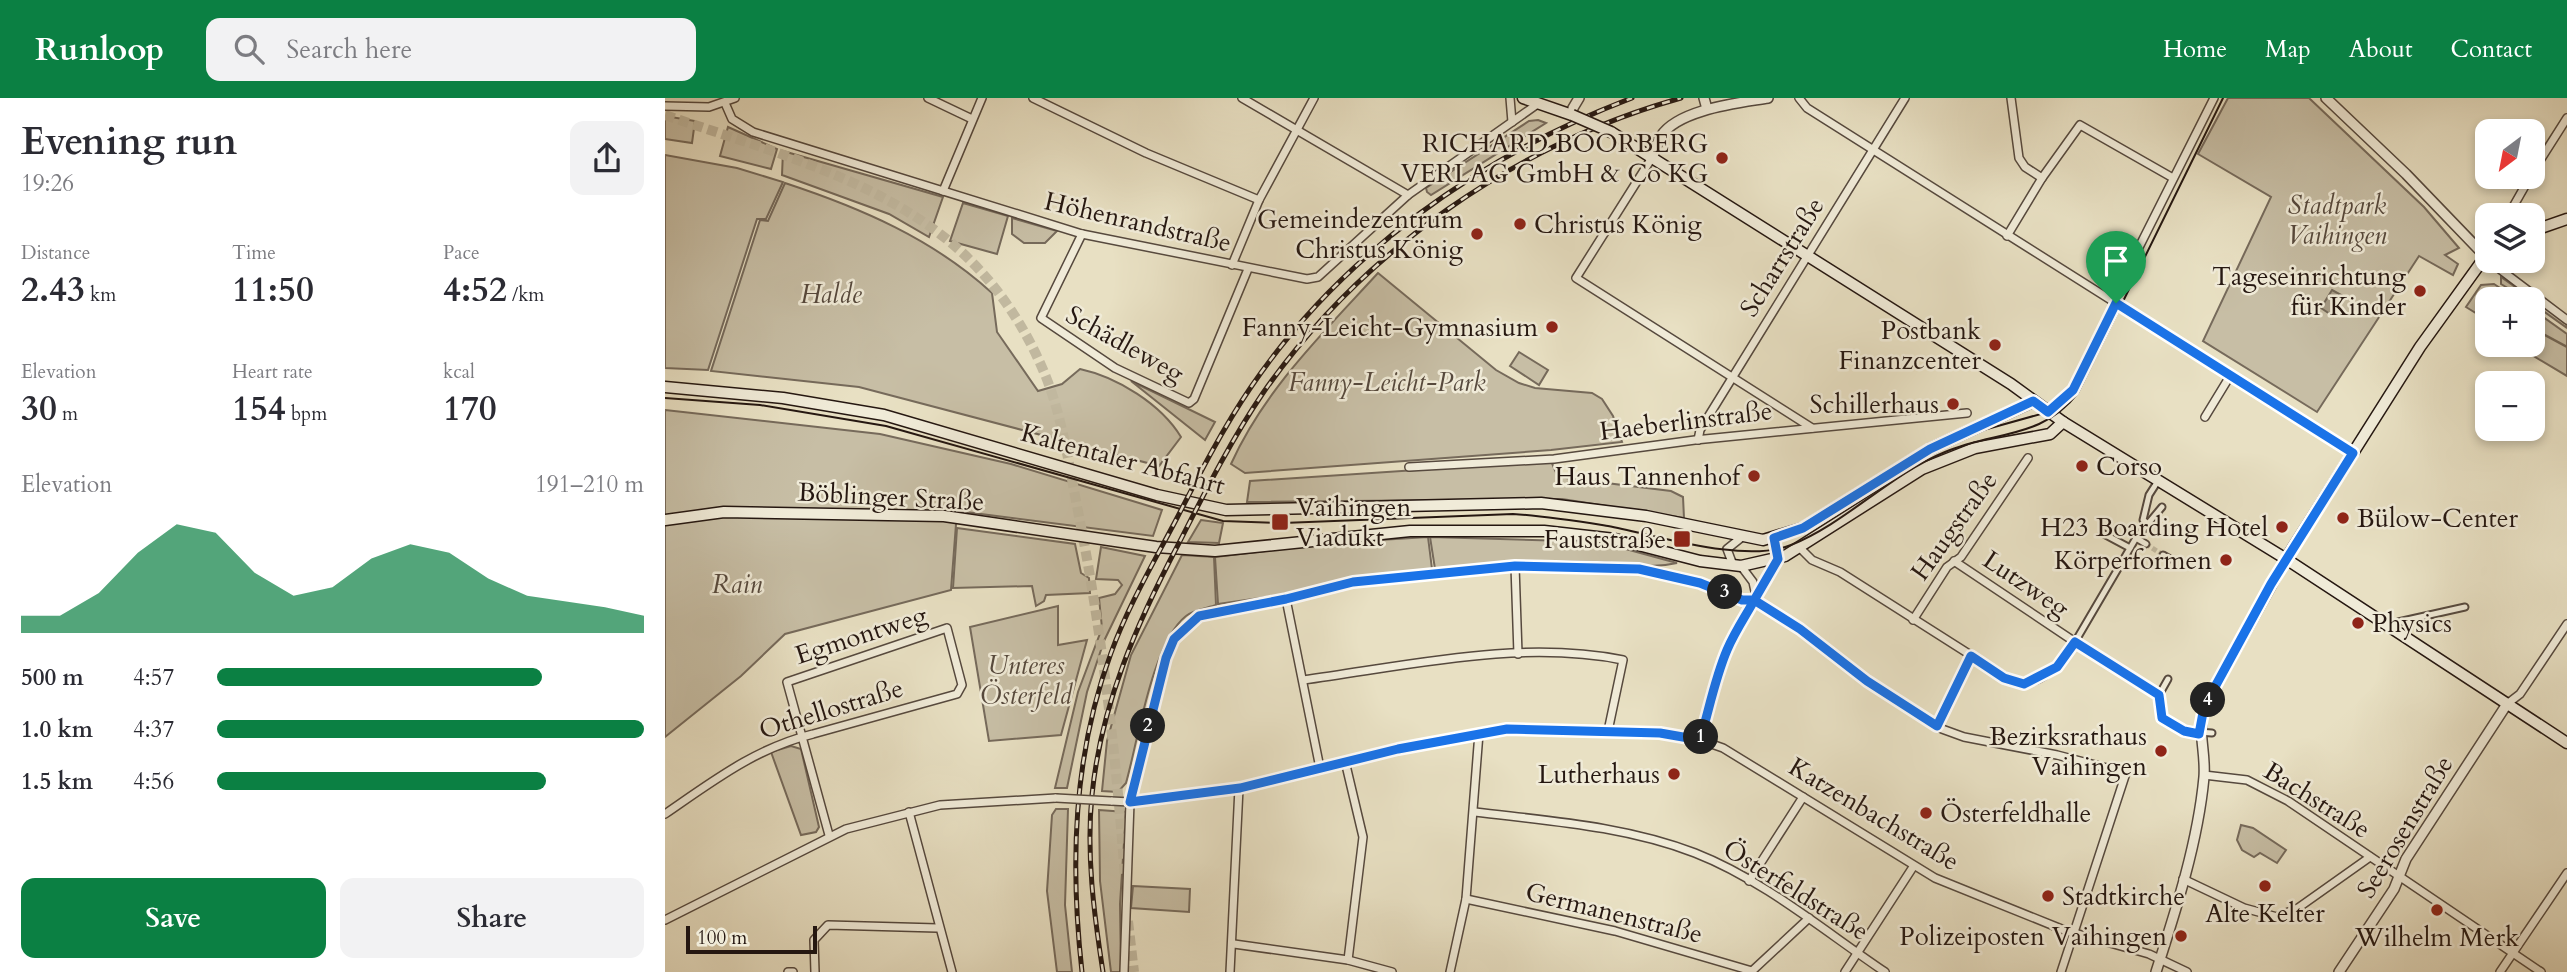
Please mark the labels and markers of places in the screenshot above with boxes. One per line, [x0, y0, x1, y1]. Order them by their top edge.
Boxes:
place label: RICHARD BOORBERG VERLAG GmbH & Co KG [1401, 126, 1708, 191]
marker: RICHARD BOORBERG VERLAG GmbH & Co KG [1714, 150, 1730, 166]
place label: Gemeindezentrum Christus König [1257, 202, 1463, 267]
place label: Christus König [1534, 207, 1702, 242]
marker: Christus König [1512, 216, 1528, 232]
marker: Gemeindezentrum Christus König [1469, 226, 1485, 242]
pin [2086, 231, 2146, 303]
place label: Tageseinrichtung für Kinder [2212, 259, 2407, 324]
marker: Tageseinrichtung für Kinder [2412, 283, 2428, 299]
place label: Fanny-Leicht-Gymnasium [1242, 310, 1538, 345]
place label: Postbank Finanzcenter [1839, 313, 1982, 378]
marker: Fanny-Leicht-Gymnasium [1544, 319, 1560, 335]
marker: Postbank Finanzcenter [1987, 337, 2003, 353]
place label: Schillerhaus [1810, 387, 1939, 422]
marker: Schillerhaus [1945, 396, 1961, 412]
place label: Corso [2096, 449, 2162, 484]
marker: Corso [2074, 458, 2090, 474]
place label: Haus Tannenhof [1554, 459, 1744, 494]
marker: Haus Tannenhof [1746, 468, 1762, 484]
place label: Vaihingen Viadukt [1296, 490, 1411, 555]
place label: Bülow-Center [2357, 501, 2519, 536]
place label: H23 Boarding Hotel [2040, 510, 2268, 545]
marker: Bülow-Center [2335, 510, 2351, 526]
marker: Vaihingen Viadukt [1270, 512, 1290, 532]
marker: H23 Boarding Hotel [2274, 519, 2290, 535]
place label: Fauststraße [1544, 522, 1666, 557]
marker: Fauststraße [1672, 529, 1692, 549]
place label: Körperformen [2054, 543, 2212, 578]
marker: Körperformen [2218, 552, 2234, 568]
pin: 3 [1707, 574, 1743, 610]
place label: Physics [2372, 606, 2452, 641]
marker: Physics [2350, 615, 2366, 631]
pin: 4 [2191, 682, 2225, 718]
pin: 2 [1131, 708, 1165, 744]
place label: Bezirksrathaus Vaihingen [1989, 719, 2147, 784]
pin: 1 [1683, 720, 1719, 754]
marker: Bezirksrathaus Vaihingen [2153, 743, 2169, 759]
place label: Lutherhaus [1538, 757, 1660, 792]
marker: Lutherhaus [1666, 766, 1682, 782]
place label: Österfeldhalle [1940, 796, 2091, 831]
marker: Österfeldhalle [1918, 805, 1934, 821]
marker: Alte Kelter [2257, 878, 2273, 894]
place label: Stadtkirche [2062, 879, 2185, 914]
marker: Stadtkirche [2040, 888, 2056, 904]
place label: Alte Kelter [2205, 896, 2325, 931]
marker: Wilhelm Merk [2429, 902, 2445, 918]
place label: Polizeiposten Vaihingen [1899, 919, 2167, 954]
place label: Wilhelm Merk [2354, 920, 2519, 955]
marker: Polizeiposten Vaihingen [2173, 928, 2189, 944]

